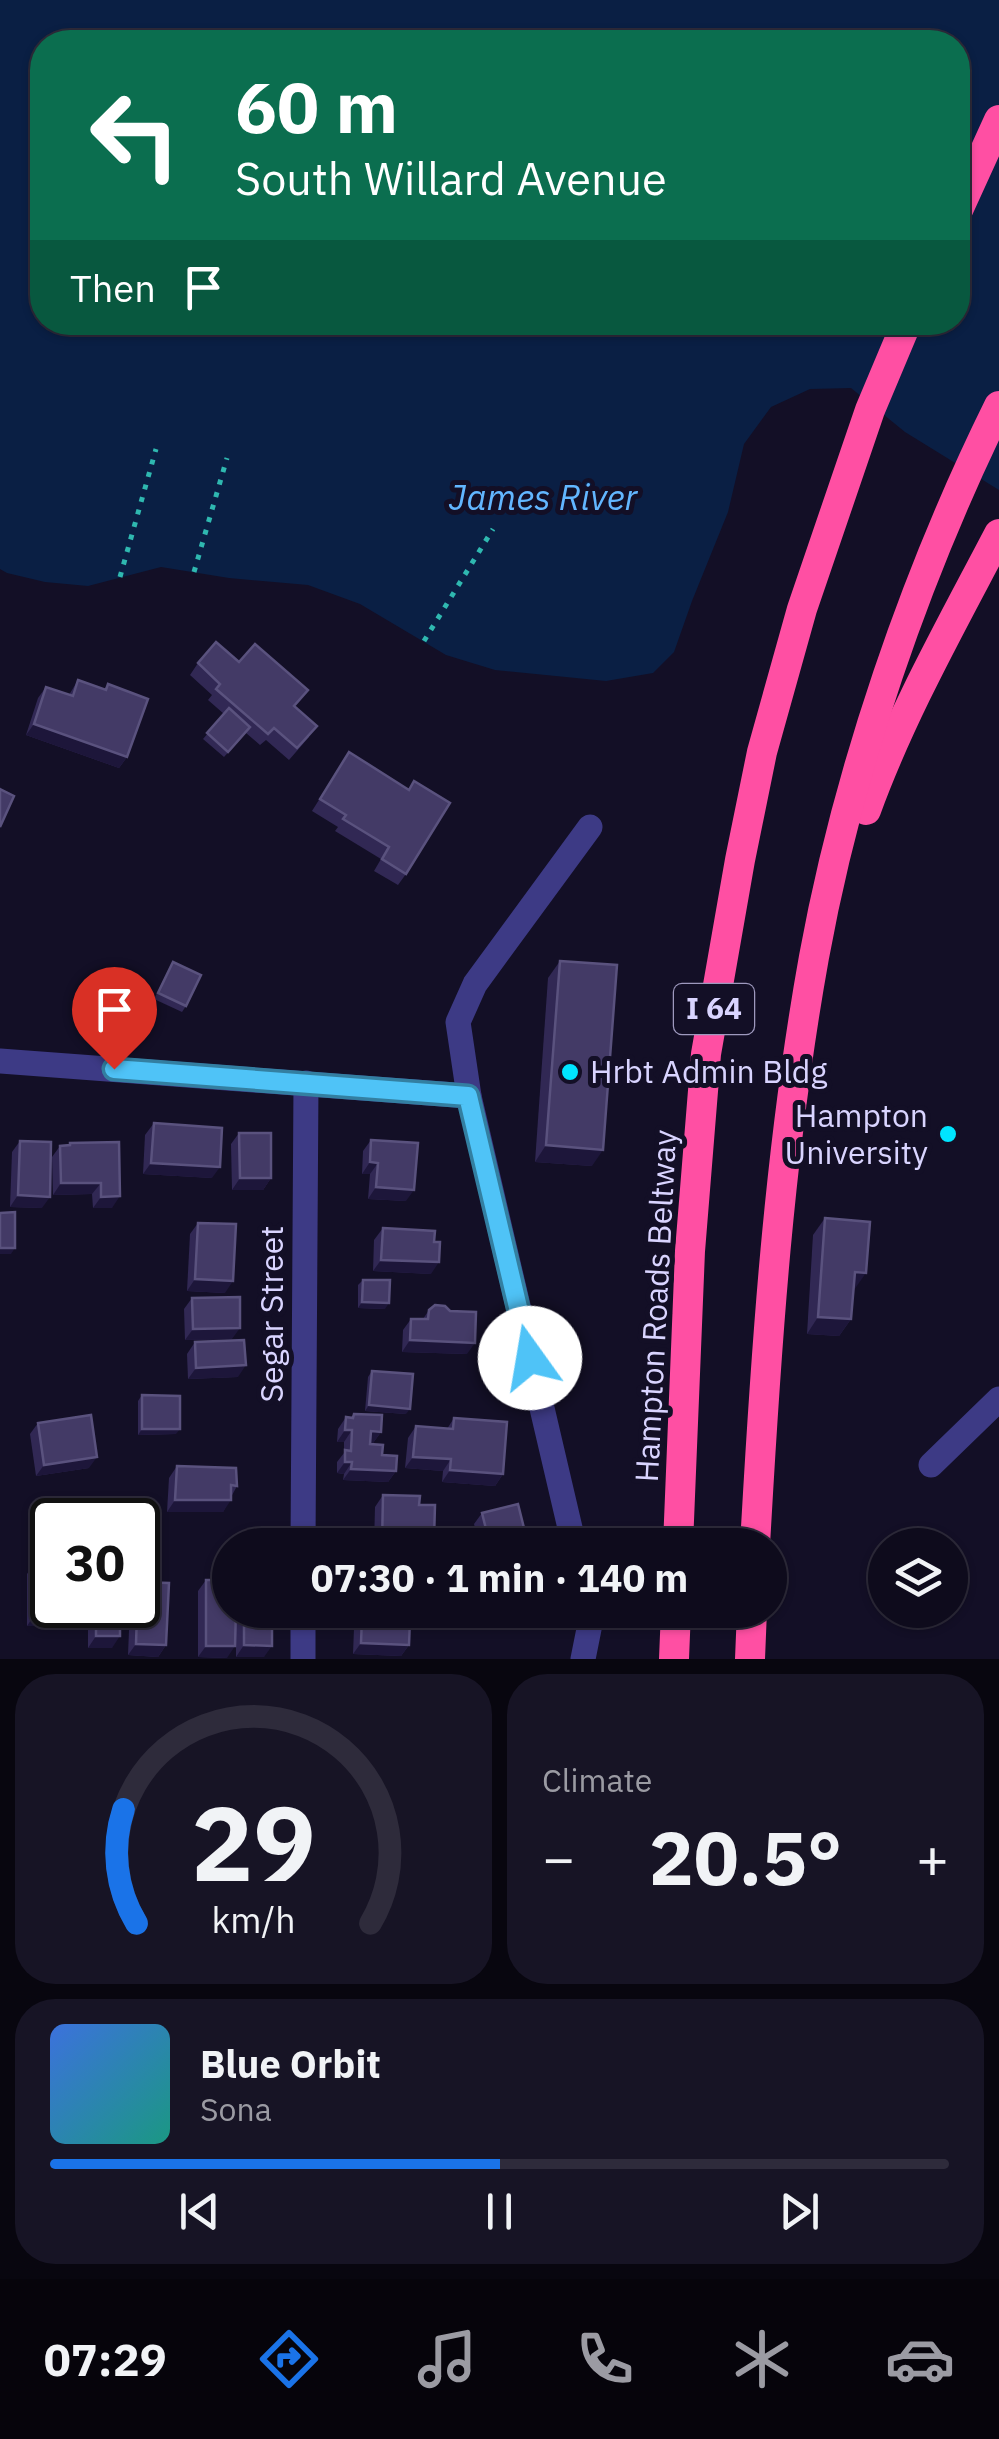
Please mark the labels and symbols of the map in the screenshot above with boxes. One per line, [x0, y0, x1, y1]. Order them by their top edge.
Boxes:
water label: James River [449, 474, 639, 520]
pin [72, 967, 157, 1070]
road number: I 64 [674, 984, 754, 1034]
place label: Hrbt Admin Bldg [590, 1050, 827, 1092]
marker: Hrbt Admin Bldg [559, 1061, 581, 1083]
place label: Hampton University [785, 1094, 928, 1173]
marker: Hampton University [937, 1123, 959, 1145]
street label: Hampton Roads Beltway [625, 1129, 685, 1483]
street label: Segar Street [250, 1225, 292, 1403]
position arrow [478, 1306, 582, 1410]
speed limit sign: 30 [30, 1498, 160, 1628]

